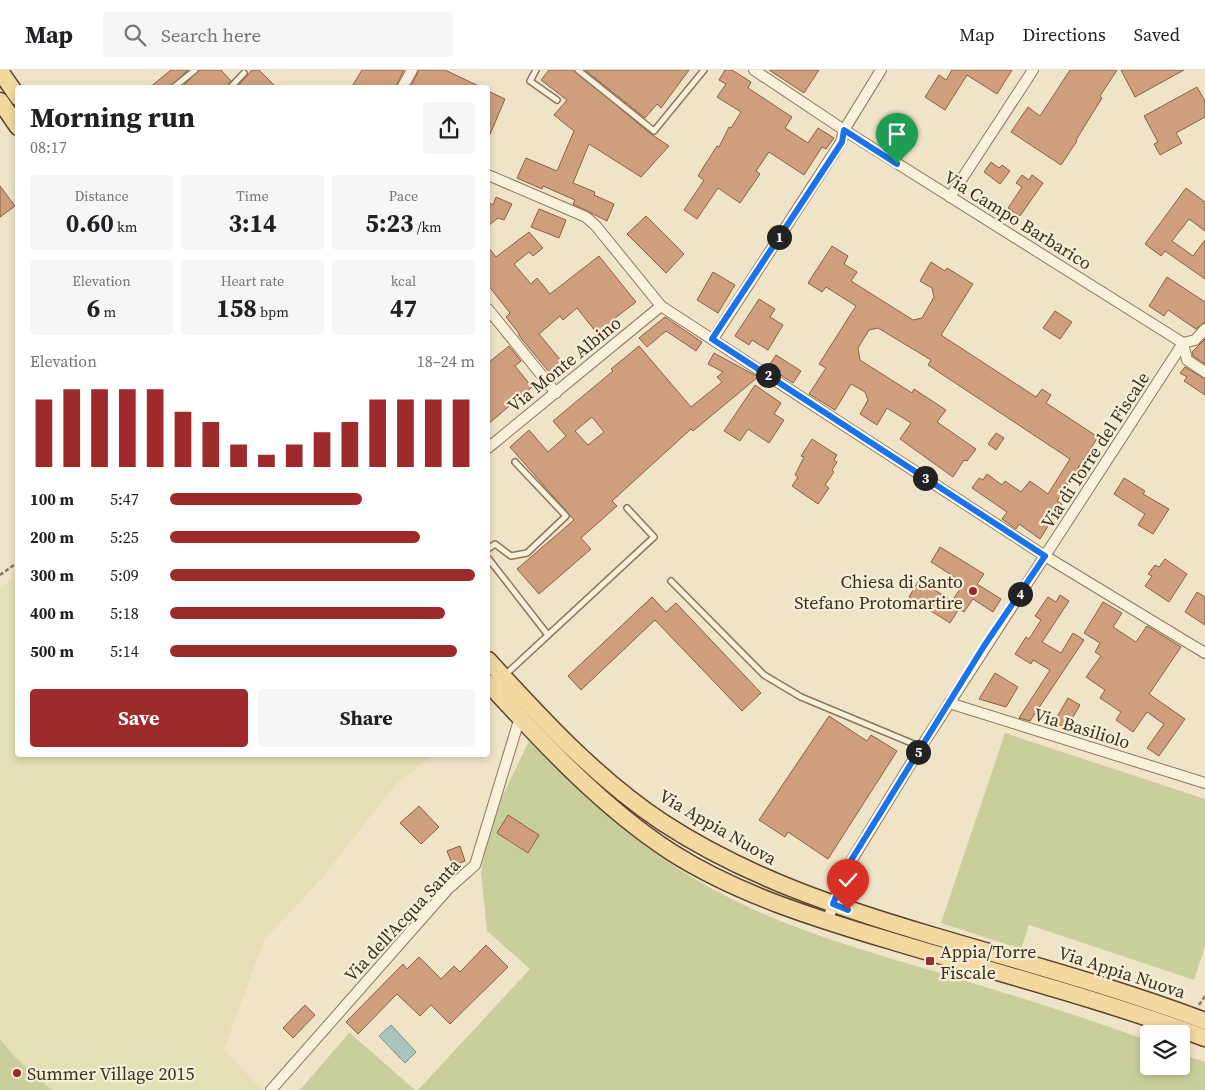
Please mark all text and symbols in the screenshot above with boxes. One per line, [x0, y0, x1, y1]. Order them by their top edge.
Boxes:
search box [103, 12, 453, 57]
text: Map [25, 18, 73, 51]
icon: search [121, 21, 149, 49]
text: Search here [161, 22, 261, 48]
text: Map [959, 22, 995, 47]
text: Directions [1023, 22, 1106, 47]
text: Saved [1134, 22, 1180, 47]
text: Morning run [30, 98, 195, 136]
button: share [423, 102, 475, 154]
pin [876, 113, 918, 164]
icon: arrive [883, 120, 911, 148]
text: 08:17 [30, 136, 67, 158]
street label: Via Campo Barbarico [939, 164, 1097, 276]
text: Distance [74, 186, 129, 206]
text: Time [236, 186, 269, 206]
text: Pace [389, 186, 418, 206]
text: 0.60 [66, 206, 114, 240]
text: 3:14 [228, 206, 277, 240]
text: 5:23 [365, 206, 414, 240]
text: km [114, 217, 137, 237]
text: /km [414, 217, 442, 237]
pin: 1 [766, 224, 792, 250]
text: 1 [776, 227, 783, 247]
text: Elevation [72, 271, 131, 291]
text: Heart rate [221, 271, 284, 291]
text: kcal [391, 271, 416, 291]
text: 6 [87, 291, 100, 325]
text: 158 [216, 291, 257, 325]
text: 47 [390, 291, 417, 325]
text: m [100, 302, 116, 322]
text: bpm [257, 302, 289, 322]
street label: Via Monte Albino [502, 310, 626, 418]
text: Elevation [30, 350, 97, 372]
text: 18–24 m [417, 350, 475, 372]
pin: 2 [756, 362, 780, 388]
text: 2 [765, 365, 772, 385]
street label: Via di Torre del Fiscale [1035, 367, 1155, 533]
pin: 3 [912, 466, 938, 490]
text: 3 [922, 468, 929, 488]
text: 100 m [30, 488, 74, 510]
text: 5:47 [110, 488, 139, 510]
text: 200 m [30, 526, 74, 548]
text: 5:25 [110, 526, 139, 548]
text: 300 m [30, 564, 74, 586]
text: 5:09 [110, 564, 139, 586]
place label: Chiesa di Santo Stefano Protomartire [794, 569, 963, 615]
pin: 4 [1008, 582, 1032, 606]
text: 4 [1017, 584, 1024, 604]
marker: Chiesa di Santo Stefano Protomartire [967, 585, 979, 597]
text: 400 m [30, 602, 74, 624]
text: 5:18 [110, 602, 139, 624]
text: 500 m [30, 640, 74, 662]
text: 5:14 [110, 640, 139, 662]
button: Save [30, 689, 248, 747]
button: Share [258, 689, 475, 747]
street label: Via Basiliolo [1031, 701, 1133, 755]
pin: 5 [906, 740, 930, 764]
text: 5 [915, 742, 922, 762]
street label: Via Appia Nuova [654, 783, 782, 871]
street label: Via dell'Acqua Santa [338, 852, 466, 987]
pin [827, 859, 869, 910]
icon: check [834, 866, 862, 894]
place label: Appia/Torre Fiscale [940, 939, 1036, 985]
street label: Via Appia Nuova [1055, 940, 1190, 1005]
marker: Appia/Torre Fiscale [924, 955, 936, 967]
map controls [1140, 1025, 1190, 1075]
button: layers [1140, 1025, 1190, 1075]
place label: Summer Village 2015 [27, 1061, 194, 1086]
marker: Summer Village 2015 [11, 1067, 23, 1079]

